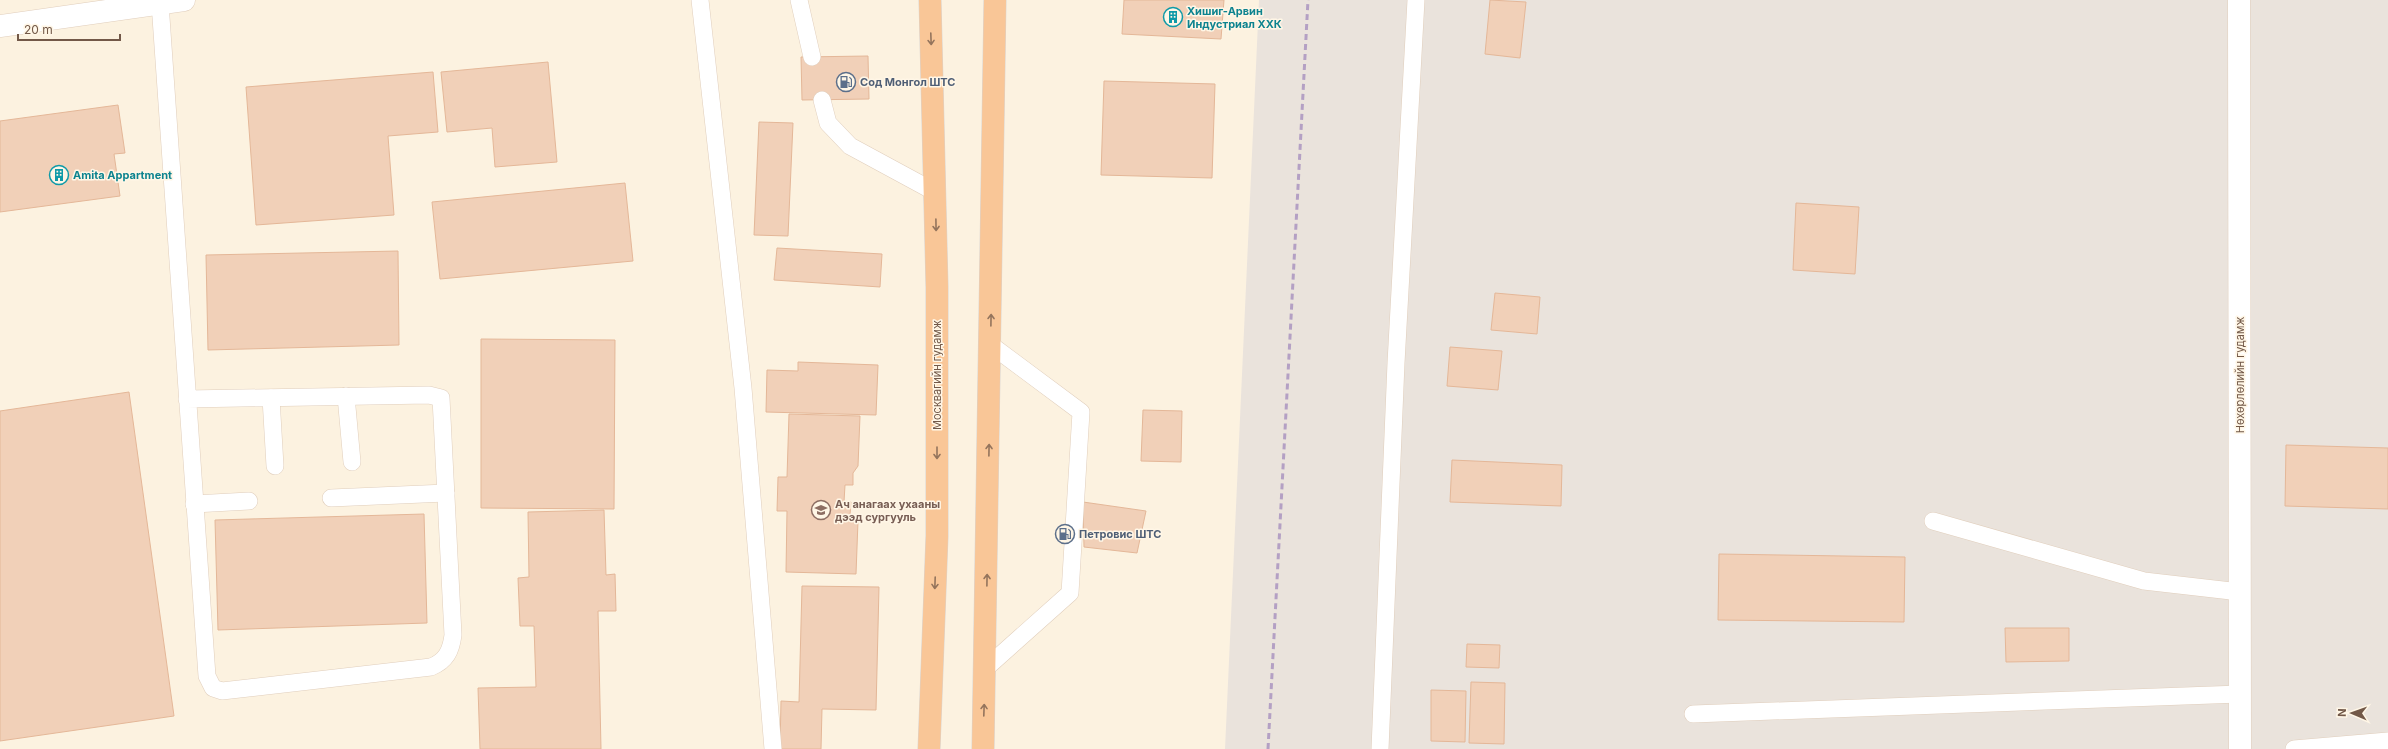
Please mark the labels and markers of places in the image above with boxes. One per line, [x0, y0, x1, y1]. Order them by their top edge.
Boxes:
place label: Хишиг-Арвин Индустриал ХХК [1187, 4, 1282, 31]
building icon: Хишиг-Арвин Индустриал ХХК [1162, 6, 1184, 28]
fuel station icon: Сод Монгол ШТС [835, 71, 857, 93]
place label: Сод Монгол ШТС [860, 75, 955, 89]
building icon: Amita Appartment [48, 164, 70, 186]
place label: Amita Appartment [73, 168, 172, 182]
place label: Ач анагаах ухааны дээд сургууль [835, 497, 940, 524]
school or university icon: Ач анагаах ухааны дээд сургууль [810, 499, 832, 521]
fuel station icon: Петровис ШТС [1054, 523, 1076, 545]
place label: Петровис ШТС [1079, 527, 1161, 541]

